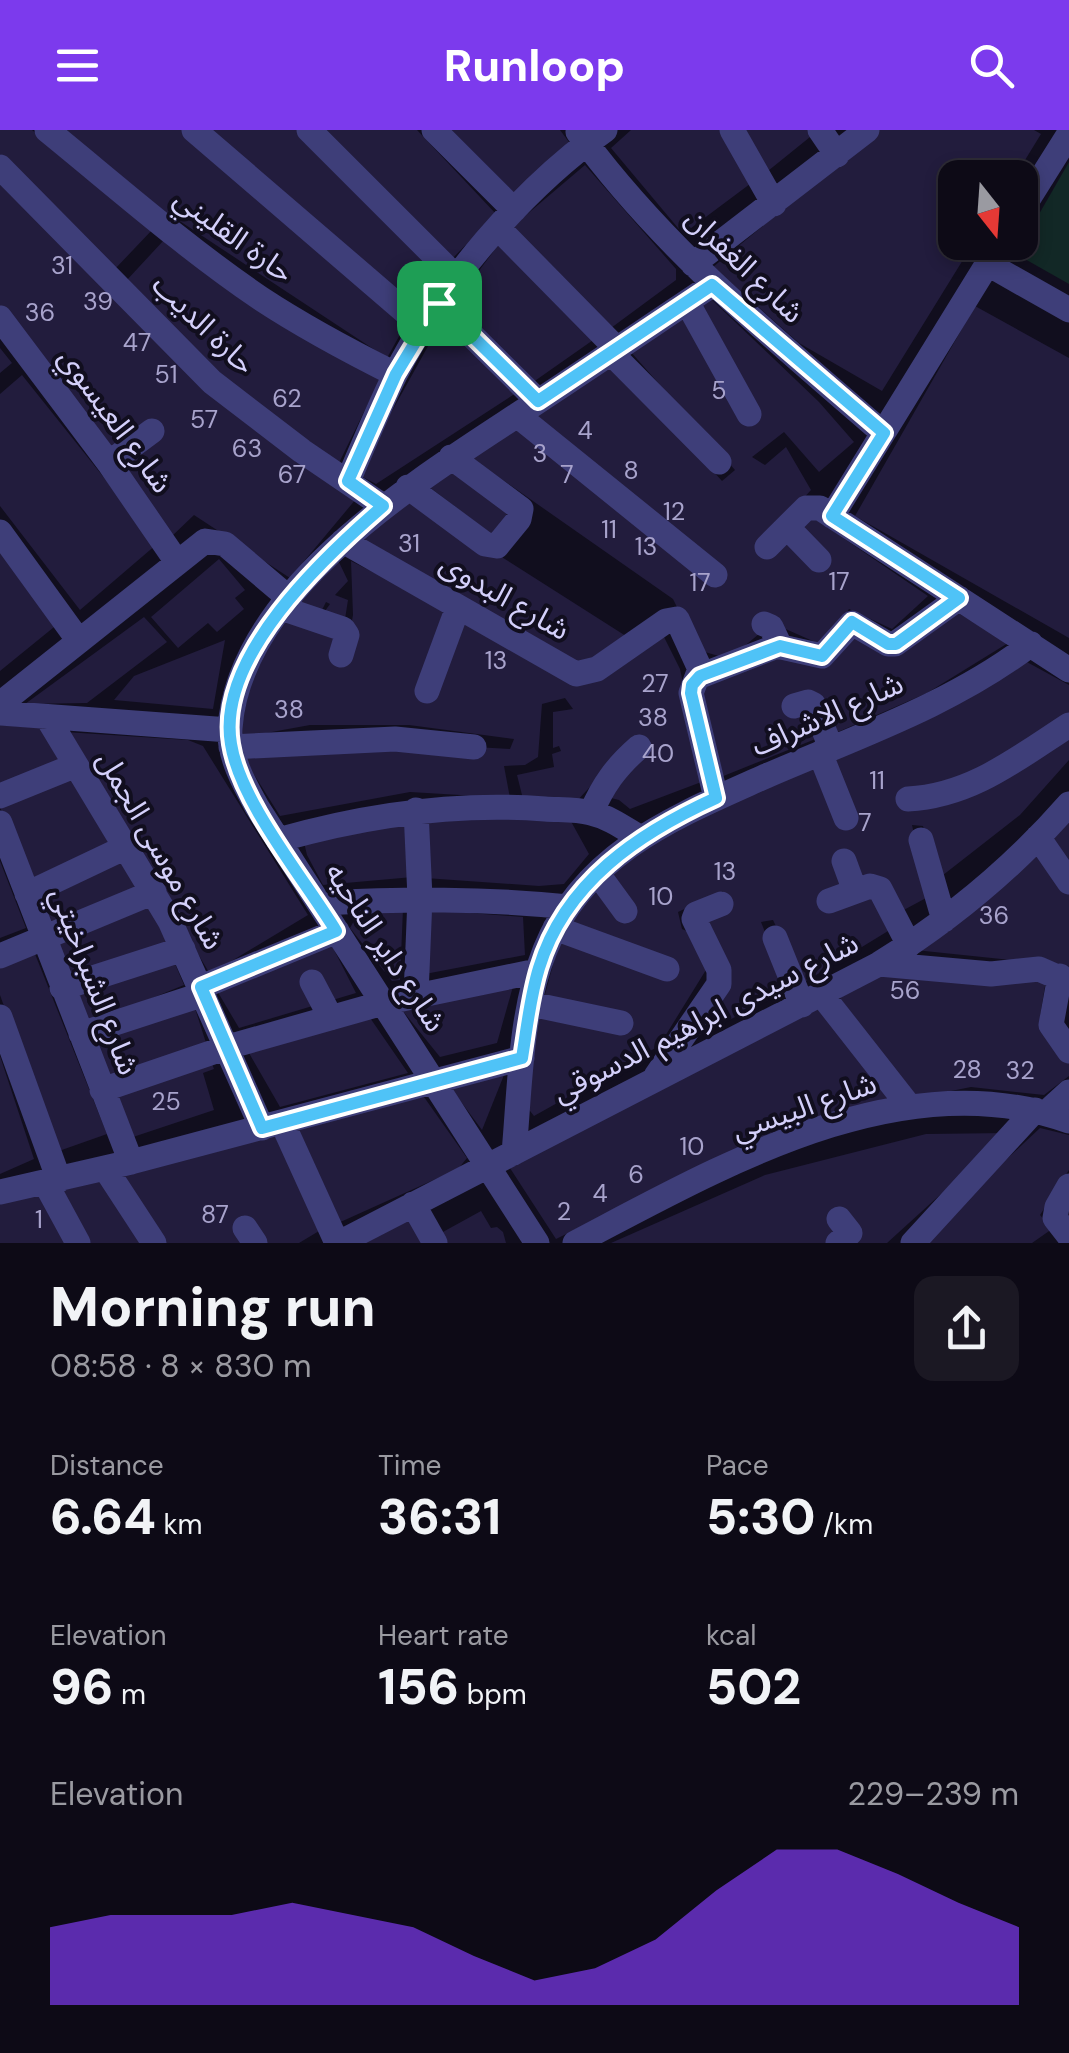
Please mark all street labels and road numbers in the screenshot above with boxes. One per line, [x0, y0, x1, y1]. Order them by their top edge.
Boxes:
street label: حارة القليني [164, 178, 302, 295]
street label: شارع الغفران [675, 199, 813, 334]
street label: حارة الديب [144, 265, 264, 383]
street label: شارع العيسوي [47, 339, 182, 503]
street label: شارع البدوى [431, 543, 577, 651]
street label: شارع الاشراف [745, 663, 910, 768]
street label: شارع موسى الجمل [86, 744, 234, 958]
street label: شارع داير الناحيه [314, 855, 455, 1041]
street label: شارع الشبراخيتي [38, 882, 149, 1082]
street label: شارع سيدى ابراهيم الدسوقي [545, 923, 867, 1115]
street label: شارع البيسي [727, 1063, 883, 1153]

